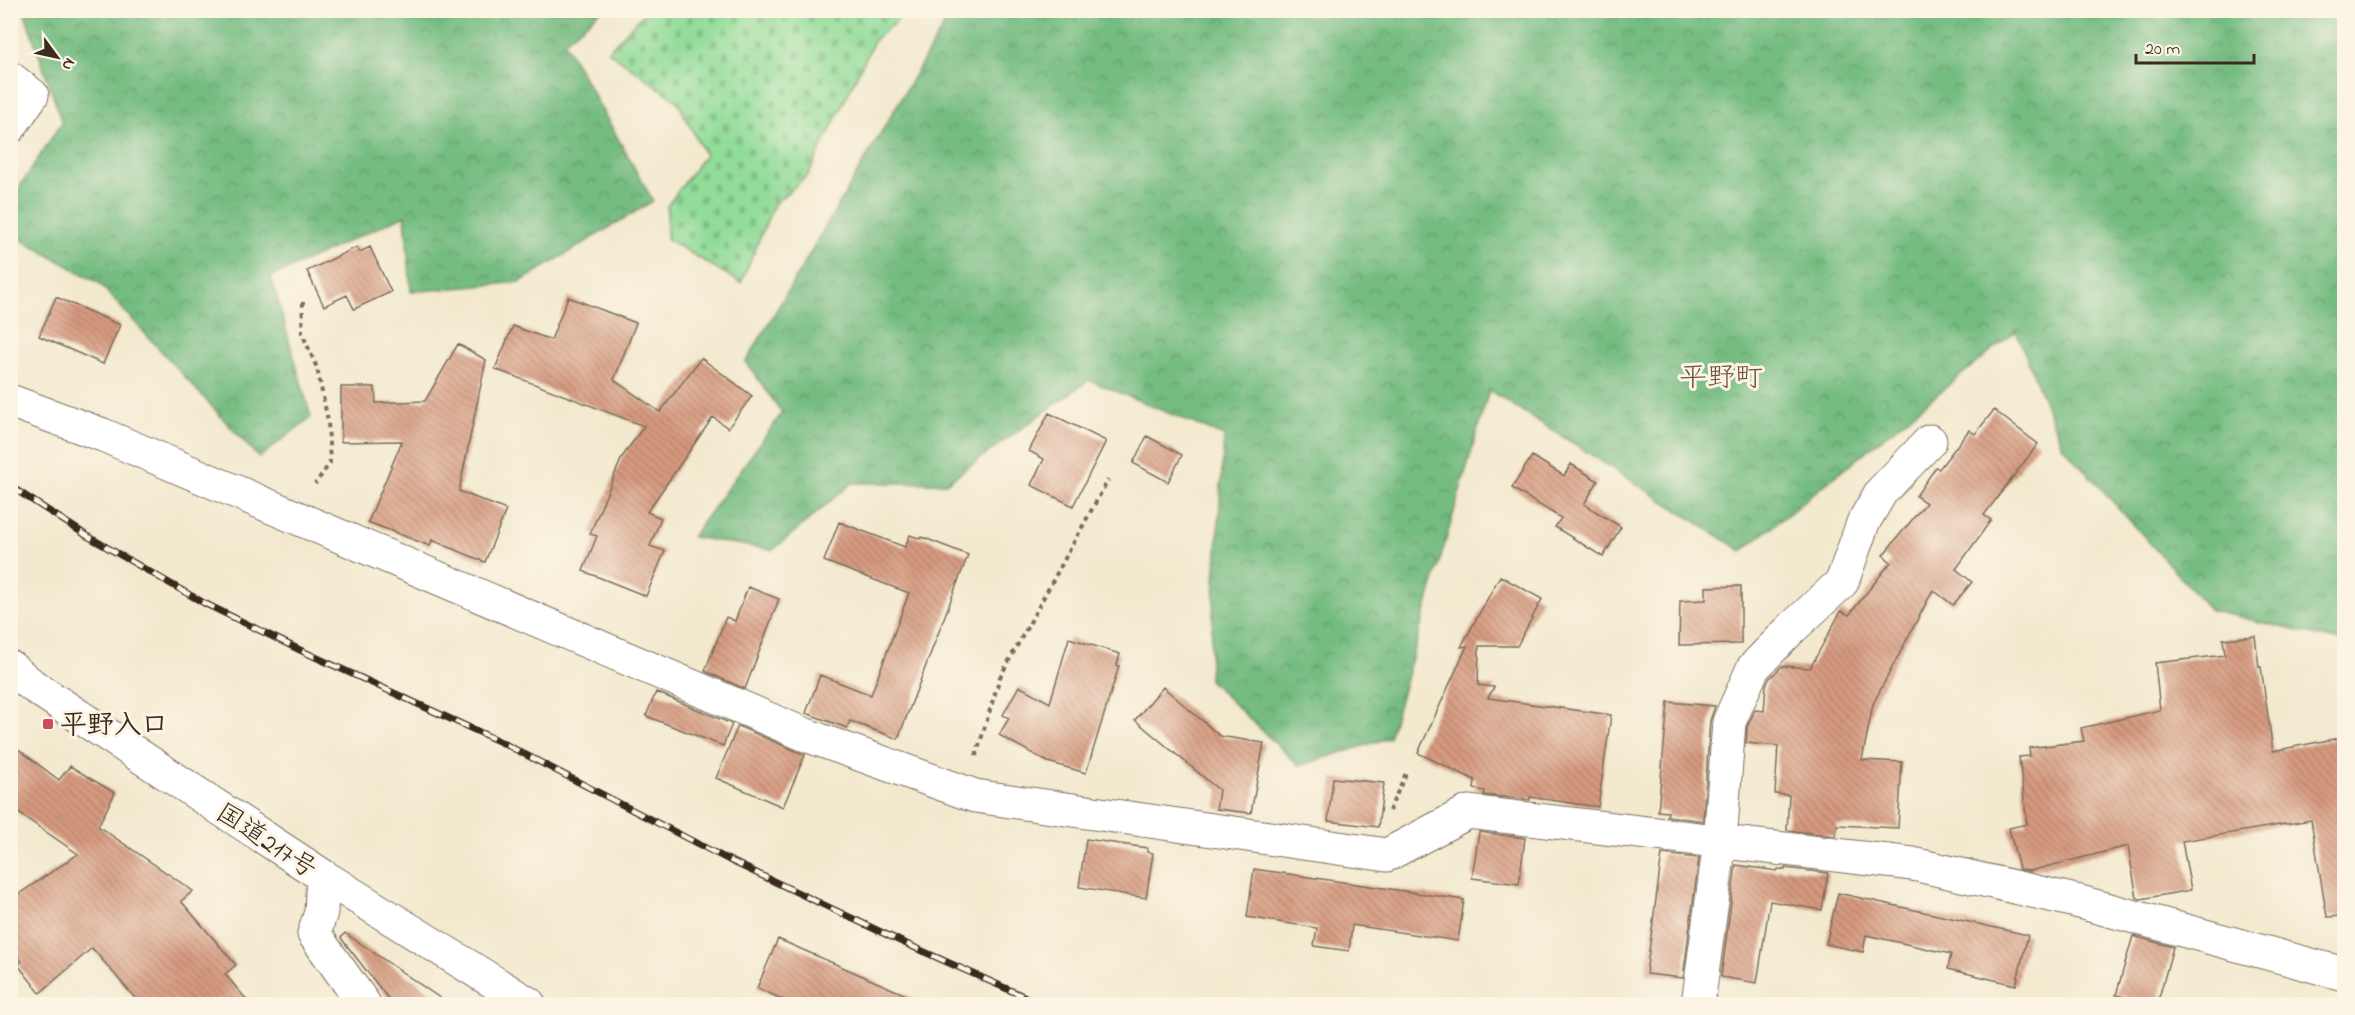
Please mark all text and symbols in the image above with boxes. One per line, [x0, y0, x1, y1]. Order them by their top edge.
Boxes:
north arrow [27, 27, 87, 87]
scale bar [2136, 27, 2254, 65]
text: 20 m [2145, 37, 2180, 63]
text: N [55, 53, 81, 75]
district label: 平野町 [1679, 359, 1763, 400]
place label: 平野入口 [60, 707, 168, 746]
marker: 平野入口 [41, 717, 55, 731]
street label: 国道217号 [207, 795, 324, 890]

